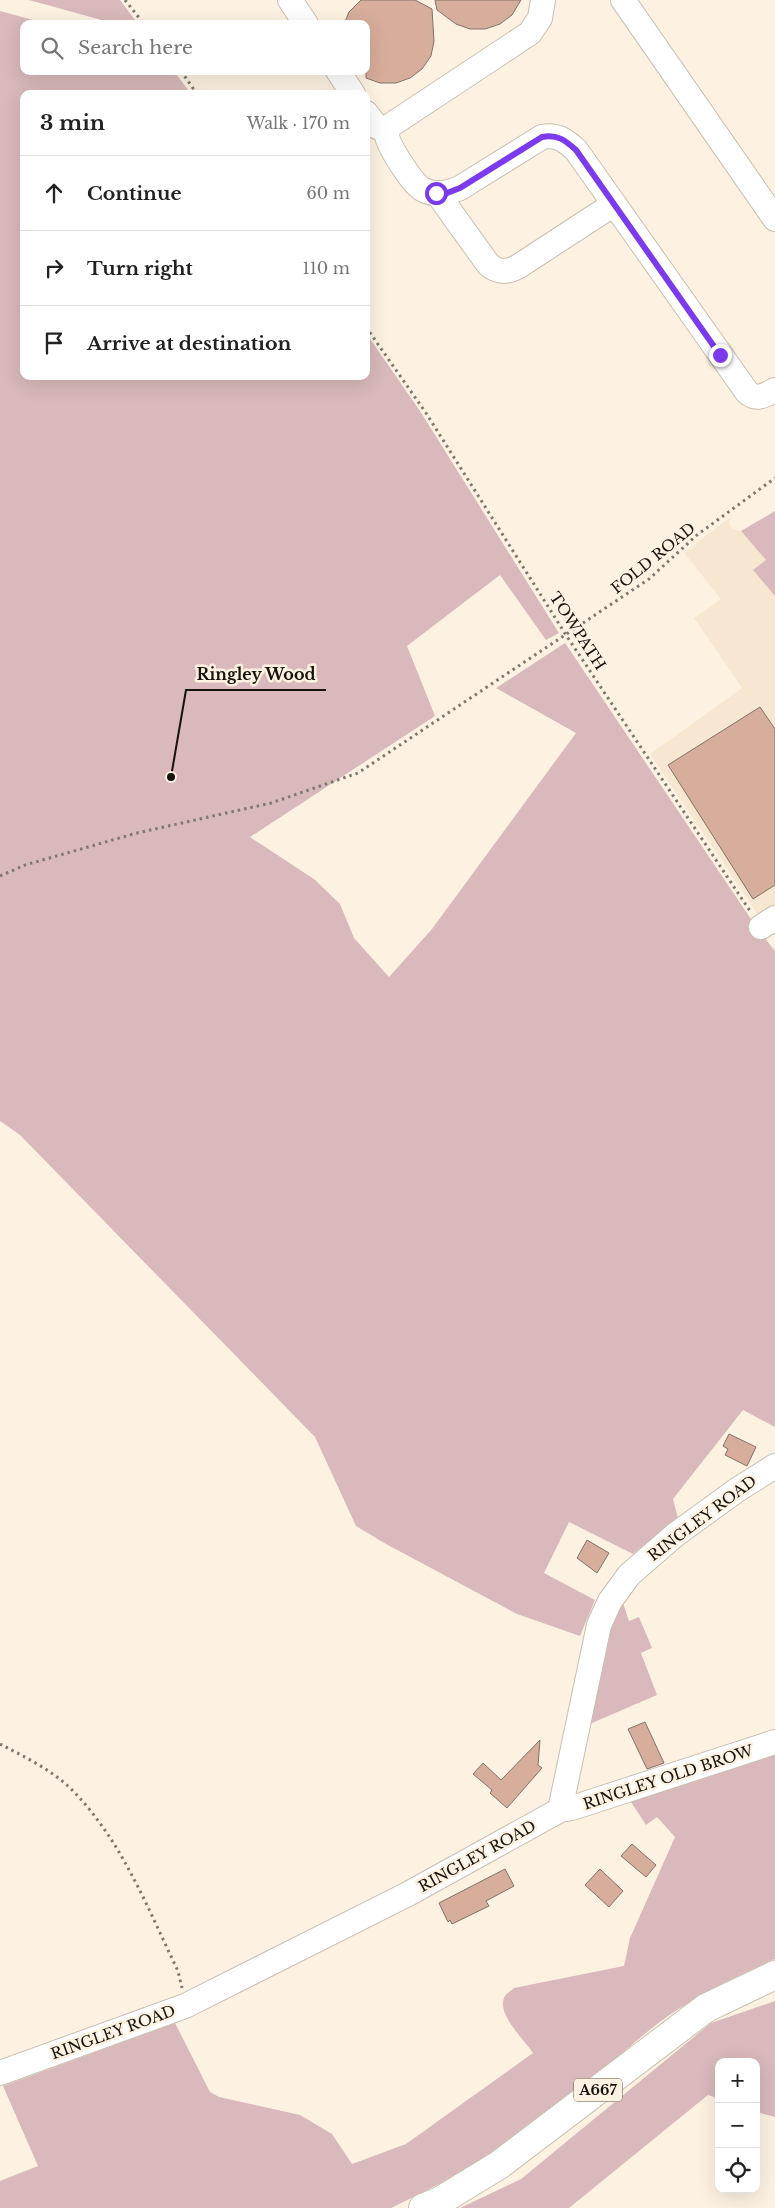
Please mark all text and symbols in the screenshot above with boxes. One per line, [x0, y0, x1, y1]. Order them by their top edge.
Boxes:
search box [20, 20, 370, 75]
icon: search [38, 34, 66, 62]
text: Search here [78, 36, 193, 59]
text: 3 min [40, 110, 105, 136]
text: Walk · 170 m [247, 113, 350, 133]
icon: ahead [40, 179, 68, 207]
text: Continue [87, 182, 182, 205]
route start [425, 182, 448, 205]
text: 60 m [307, 183, 350, 203]
icon: right [40, 254, 68, 282]
text: Turn right [87, 257, 193, 280]
text: 110 m [303, 258, 350, 278]
icon: arrive [40, 329, 68, 357]
text: Arrive at destination [87, 332, 291, 355]
route end [709, 344, 732, 367]
street label: FOLD ROAD [607, 518, 699, 598]
street label: TOWPATH [546, 588, 610, 674]
callout: Ringley Wood [186, 659, 326, 690]
text: Ringley Wood [196, 664, 316, 684]
street label: RINGLEY ROAD [644, 1471, 760, 1565]
street label: RINGLEY OLD BROW [581, 1740, 756, 1814]
street label: RINGLEY ROAD [415, 1816, 539, 1896]
street label: RINGLEY ROAD [48, 2001, 178, 2063]
map controls [715, 2058, 760, 2193]
button: + [715, 2058, 760, 2103]
road number: A667 [574, 2078, 622, 2102]
button: − [715, 2103, 760, 2148]
button: locate [715, 2148, 760, 2193]

